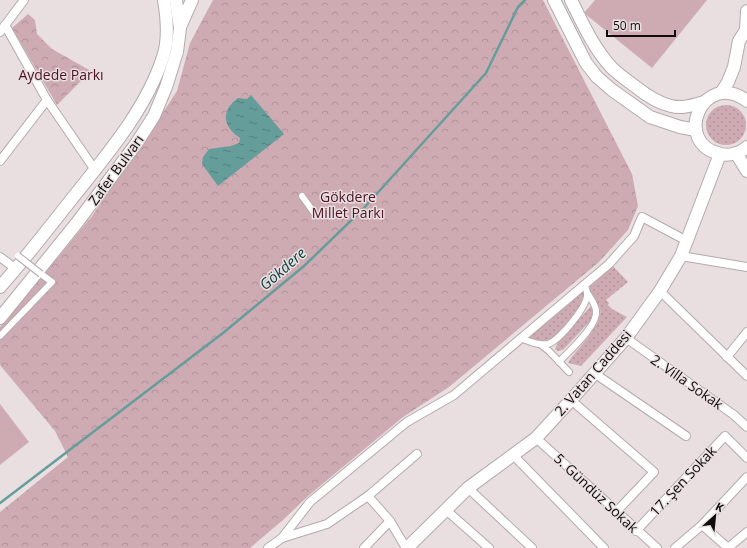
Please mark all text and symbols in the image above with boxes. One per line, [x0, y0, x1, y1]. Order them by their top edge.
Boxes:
scale bar [607, 12, 675, 38]
text: 50 m [613, 17, 641, 34]
park label: Aydede Parkı [18, 65, 104, 84]
street label: Zafer Bulvarı [84, 131, 148, 209]
park label: Gökdere Millet Parkı [312, 187, 384, 222]
water label: Gökdere [255, 242, 310, 294]
street label: 2. Vatan Caddesi [550, 326, 635, 420]
street label: 2. Villa Sokak [647, 350, 728, 414]
street label: 17. Şen Sokak [645, 441, 721, 520]
street label: 5. Gündüz Sokak [550, 449, 643, 537]
north arrow [695, 496, 735, 536]
text: K [713, 498, 727, 515]

